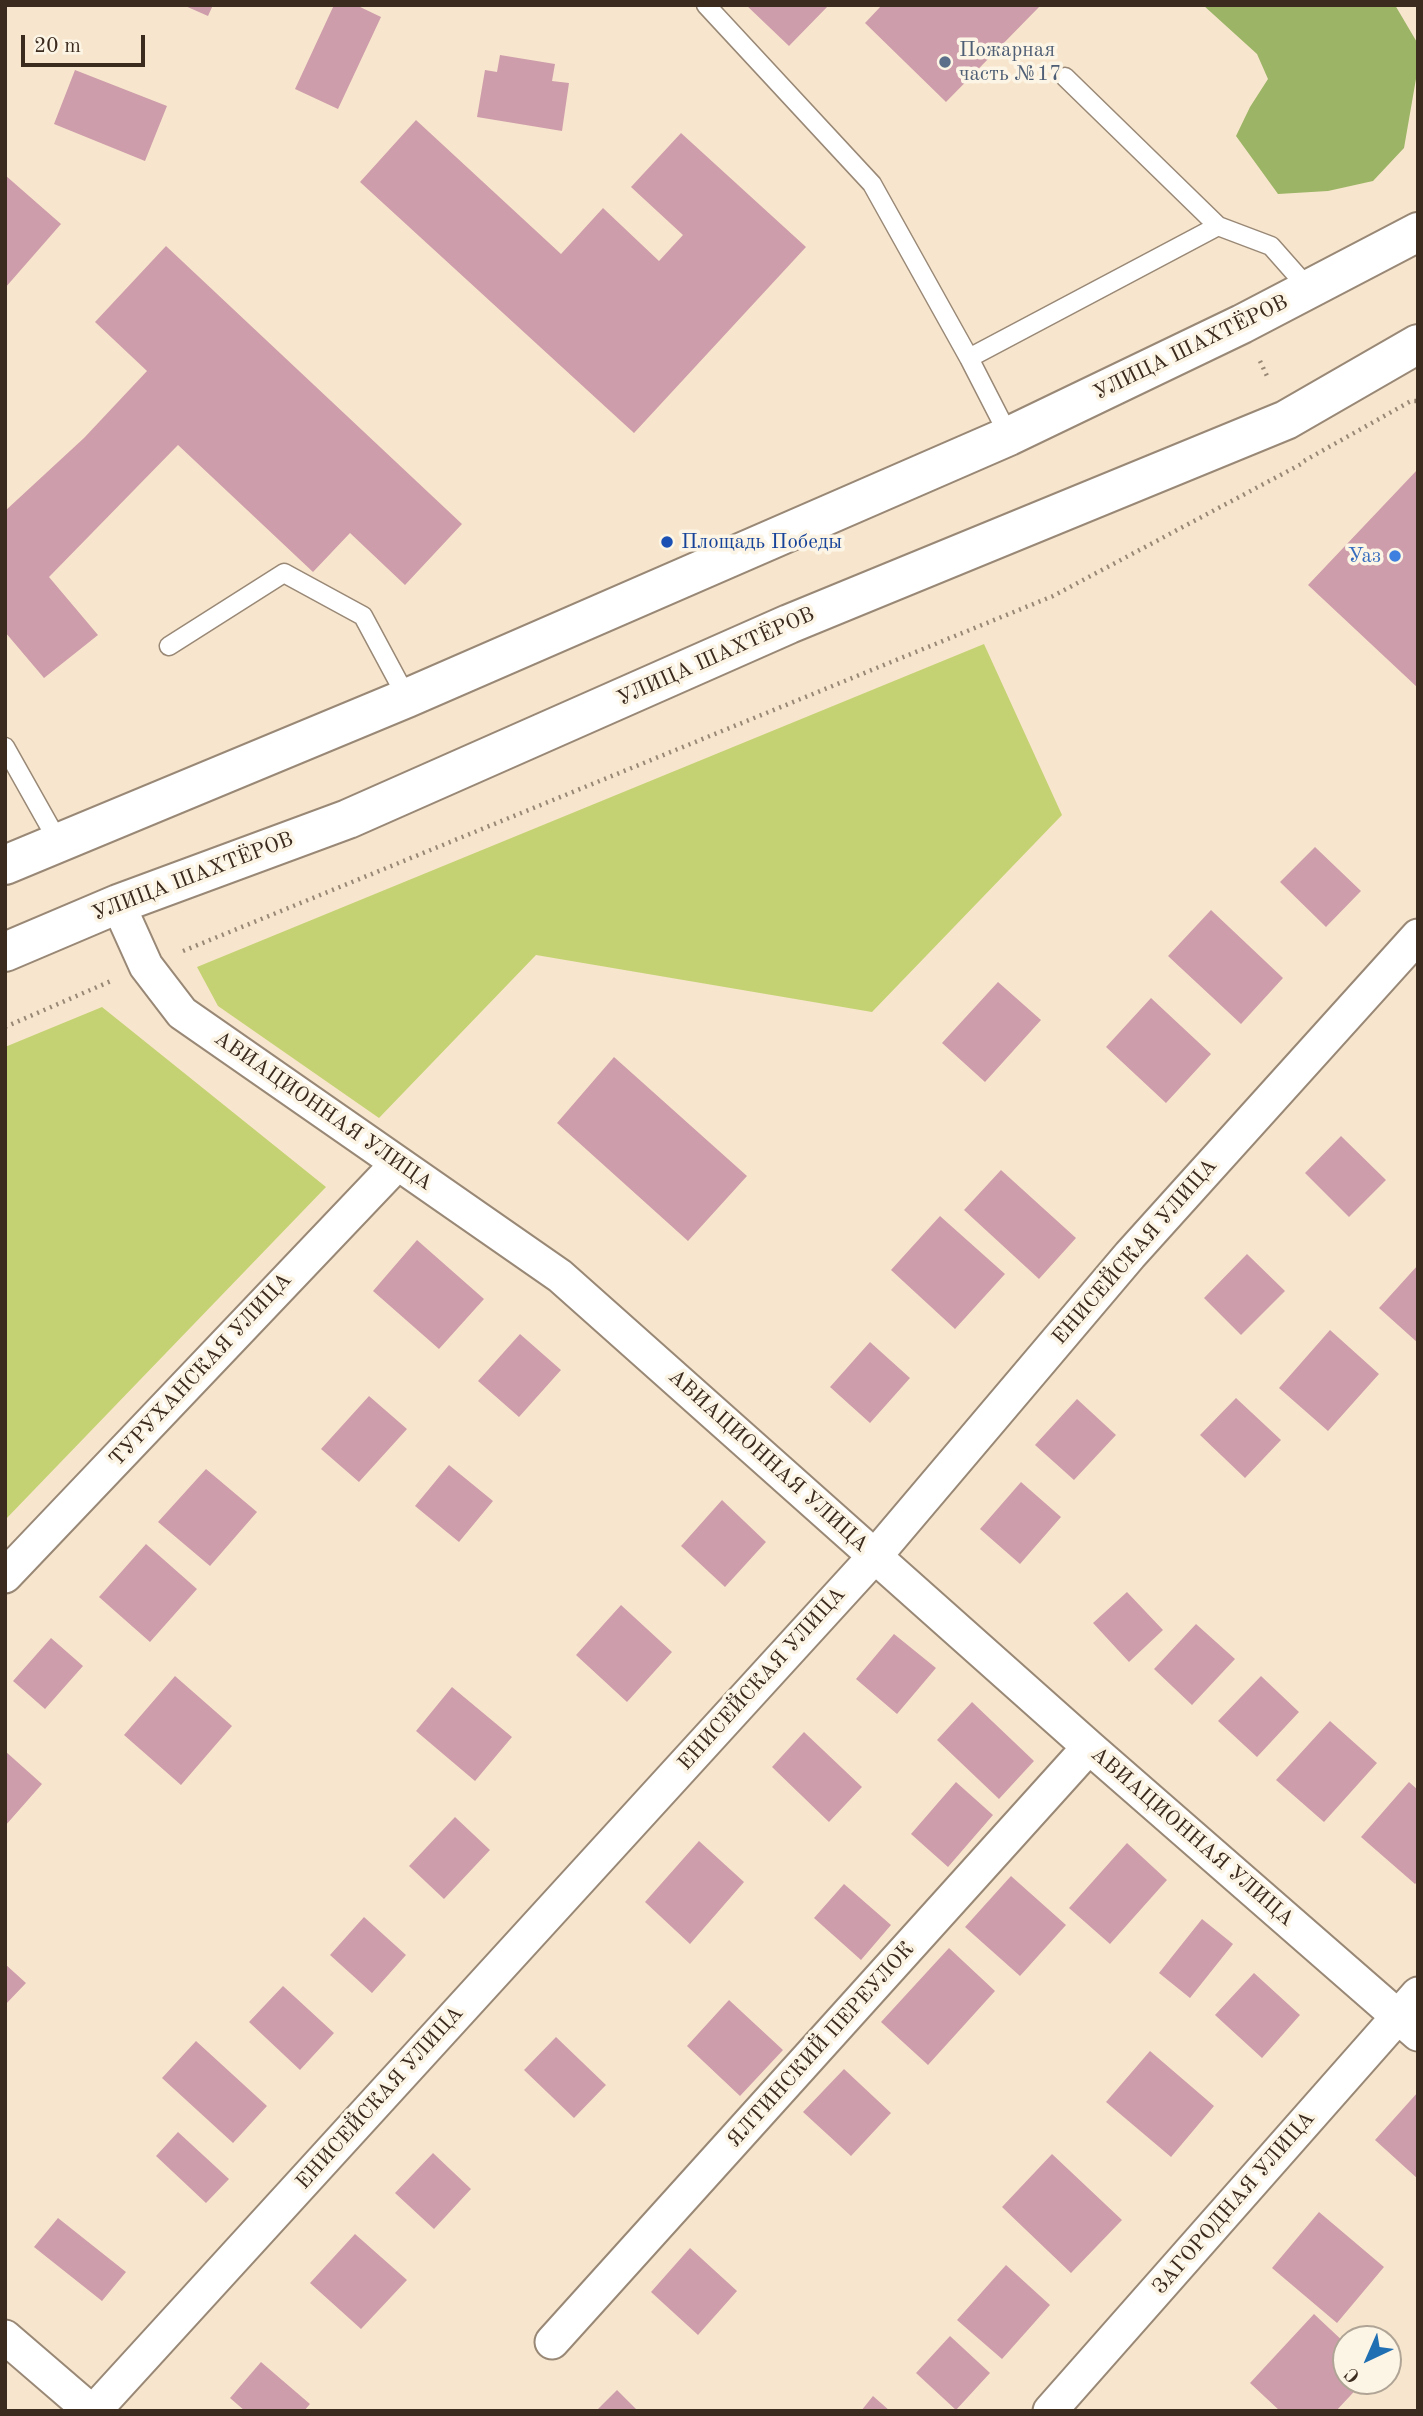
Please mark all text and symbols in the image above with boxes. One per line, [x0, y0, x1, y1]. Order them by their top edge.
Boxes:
scale bar [24, 21, 149, 65]
text: 20 m [34, 36, 81, 57]
place label: Пожарная часть №17 [959, 37, 1061, 87]
marker: Пожарная часть №17 [937, 54, 953, 70]
street label: УЛИЦА ШАХТЁРОВ [1090, 290, 1292, 406]
place label: Площадь Победы [681, 529, 842, 555]
marker: Площадь Победы [659, 534, 675, 550]
place label: Уаз [1348, 543, 1381, 569]
marker: Уаз [1387, 548, 1403, 564]
street label: УЛИЦА ШАХТЁРОВ [613, 602, 819, 712]
street label: УЛИЦА ШАХТЁРОВ [89, 827, 297, 927]
street label: АВИАЦИОННАЯ УЛИЦА [209, 1026, 437, 1196]
street label: ЕНИСЕЙСКАЯ УЛИЦА [1047, 1154, 1223, 1350]
street label: ТУРУХАНСКАЯ УЛИЦА [105, 1268, 297, 1472]
street label: АВИАЦИОННАЯ УЛИЦА [663, 1364, 873, 1558]
street label: ЕНИСЕЙСКАЯ УЛИЦА [673, 1582, 851, 1776]
street label: АВИАЦИОННАЯ УЛИЦА [1085, 1742, 1299, 1932]
street label: ЯЛТИНСКИЙ ПЕРЕУЛОК [722, 1937, 920, 2153]
street label: ЕНИСЕЙСКАЯ УЛИЦА [291, 2001, 469, 2195]
street label: ЗАГОРОДНАЯ УЛИЦА [1148, 2106, 1320, 2300]
north arrow [1332, 2325, 1402, 2395]
text: С [1342, 2363, 1365, 2385]

